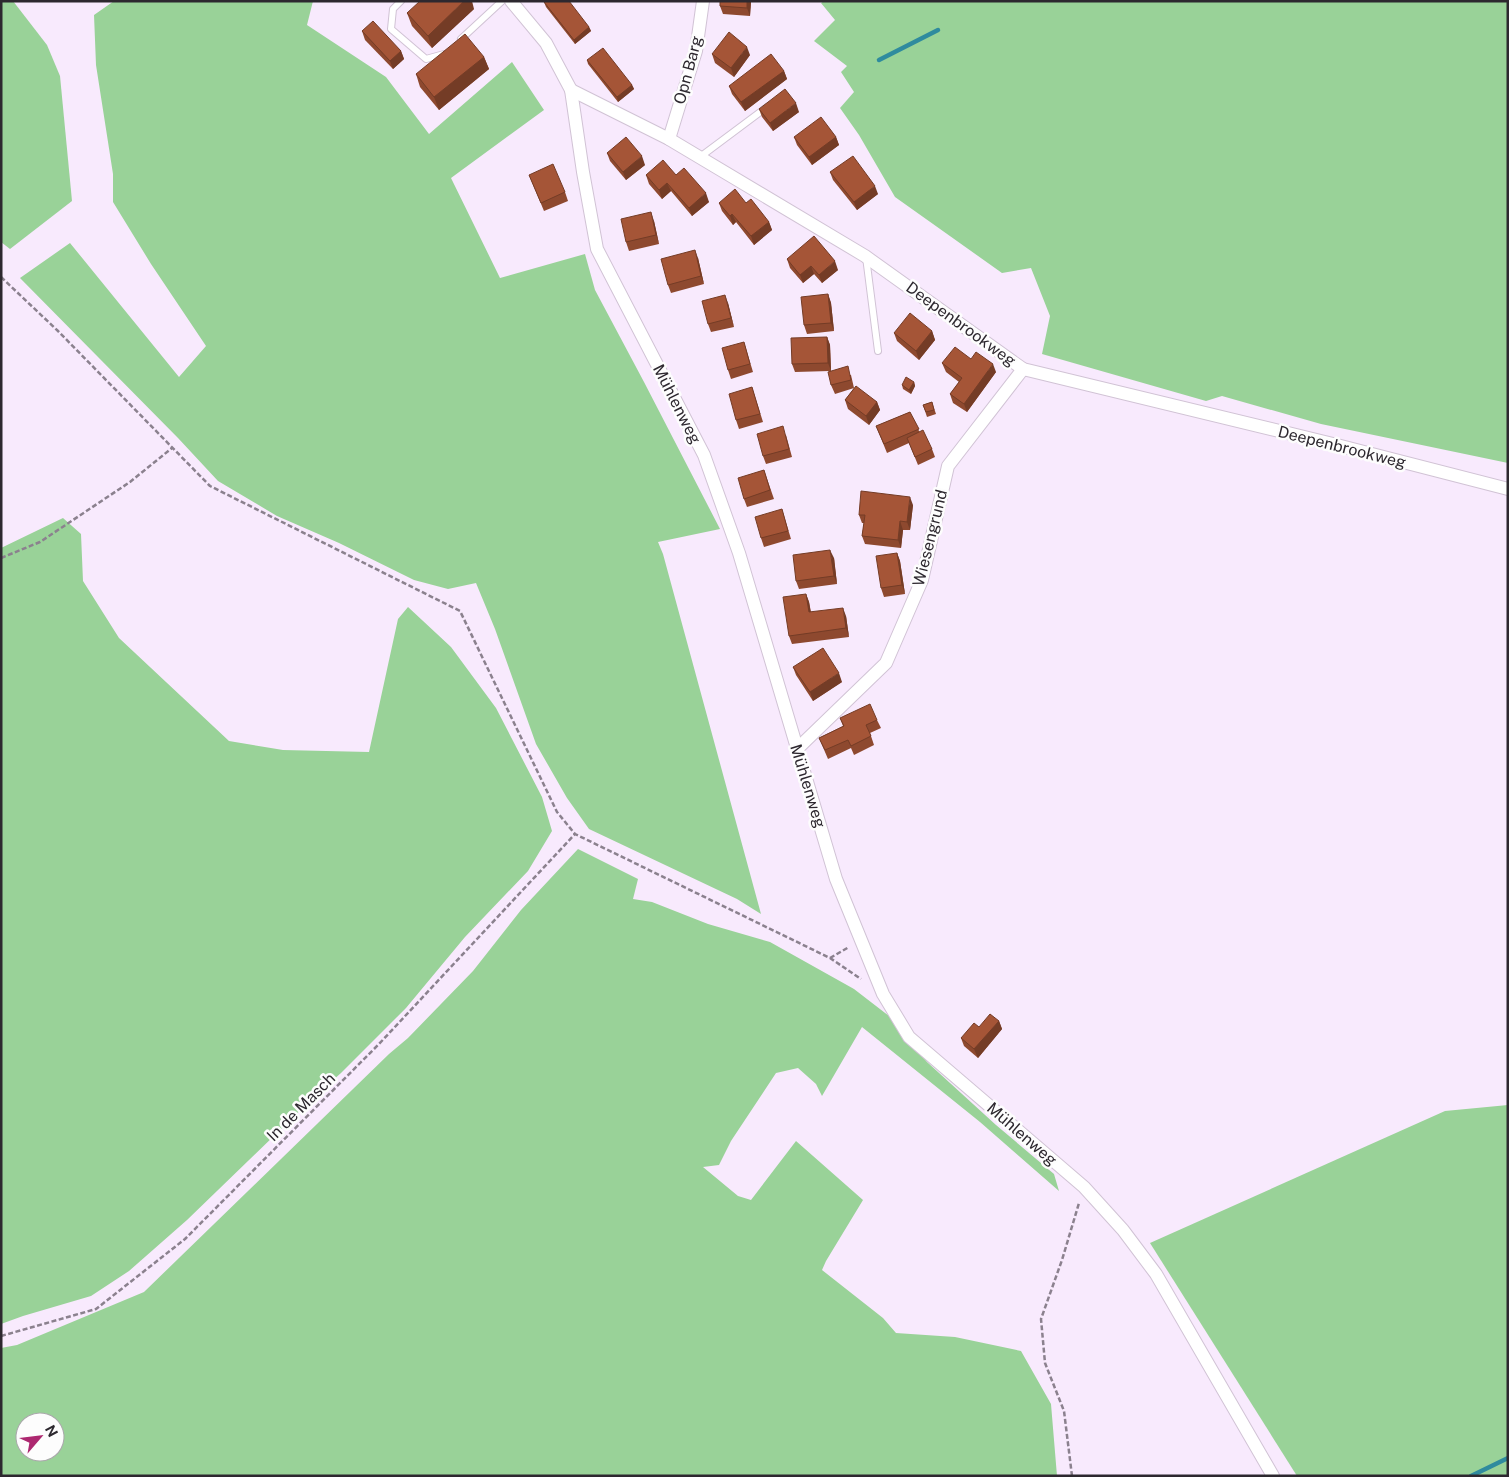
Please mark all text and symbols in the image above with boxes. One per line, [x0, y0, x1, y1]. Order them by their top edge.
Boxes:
street label: Opn Barg [670, 34, 706, 106]
street label: Deepenbrookweg [902, 278, 1020, 370]
street label: Mühlenweg [649, 361, 705, 447]
street label: Deepenbrookweg [1276, 422, 1408, 472]
street label: Wiesengrund [909, 488, 951, 588]
street label: Mühlenweg [786, 742, 830, 830]
street label: In de Masch [263, 1069, 339, 1145]
street label: Mühlenweg [983, 1098, 1061, 1170]
north arrow [15, 1412, 65, 1462]
text: N [42, 1422, 61, 1439]

